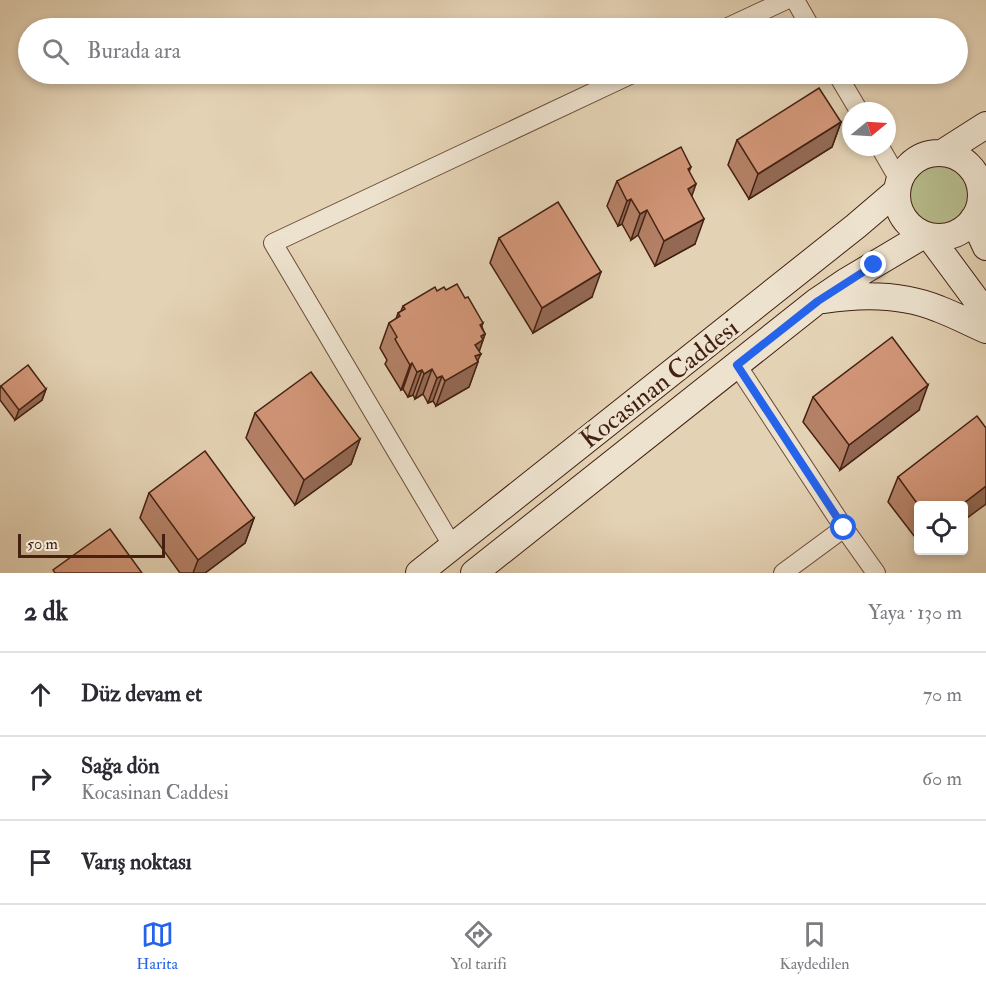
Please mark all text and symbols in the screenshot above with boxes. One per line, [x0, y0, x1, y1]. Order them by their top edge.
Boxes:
search box [18, 18, 968, 84]
icon: search [39, 35, 72, 68]
text: Burada ara [87, 37, 181, 65]
north arrow [842, 102, 896, 156]
route end [860, 251, 886, 277]
street label: Kocasinan Caddesi [574, 312, 745, 456]
map controls [914, 501, 968, 555]
button: locate [914, 501, 968, 555]
route start [830, 514, 856, 540]
scale bar [18, 531, 165, 558]
text: 50 m [27, 534, 58, 554]
text: 2 dk [24, 596, 68, 628]
text: Yaya · 130 m [868, 600, 962, 625]
icon: ahead [24, 678, 57, 711]
text: Düz devam et [81, 680, 202, 708]
text: 70 m [923, 682, 962, 707]
text: Sağa dön [81, 752, 160, 780]
icon: right [24, 762, 57, 795]
text: 60 m [922, 766, 962, 791]
text: Kocasinan Caddesi [81, 780, 229, 805]
icon: arrive [24, 846, 57, 879]
text: Varış noktası [81, 848, 192, 876]
tab: Harita [136, 918, 178, 974]
tab: Yol tarifi [451, 918, 507, 974]
tab: Kaydedilen [779, 918, 850, 974]

